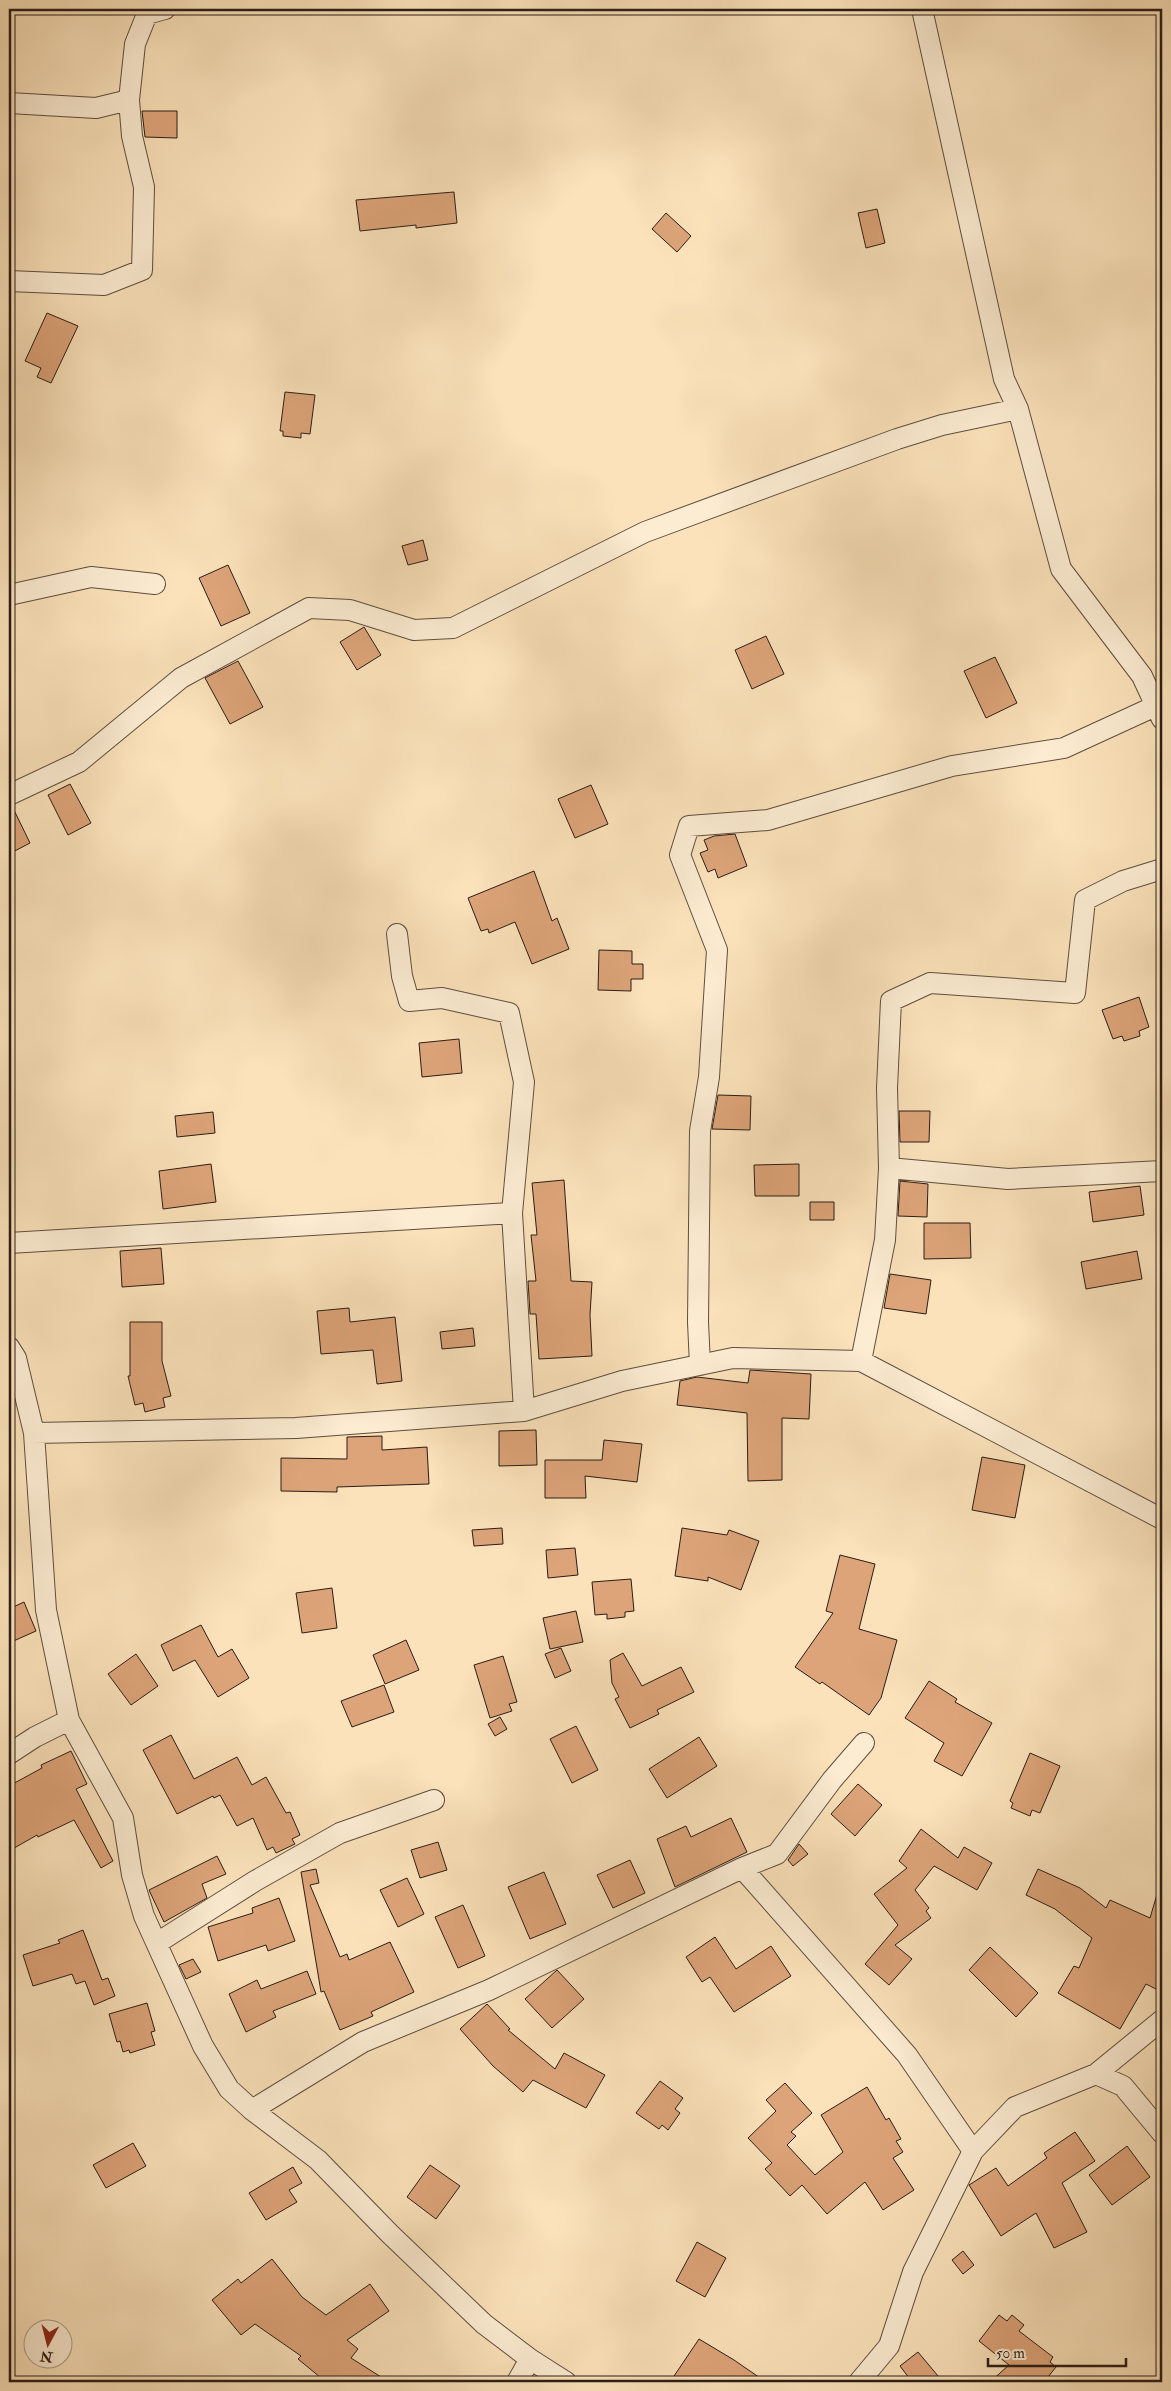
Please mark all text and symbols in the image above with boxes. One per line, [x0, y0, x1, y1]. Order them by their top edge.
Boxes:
north arrow [22, 2318, 72, 2368]
scale bar [988, 2336, 1126, 2368]
text: 50 m [996, 2344, 1025, 2363]
text: N [39, 2347, 55, 2366]

